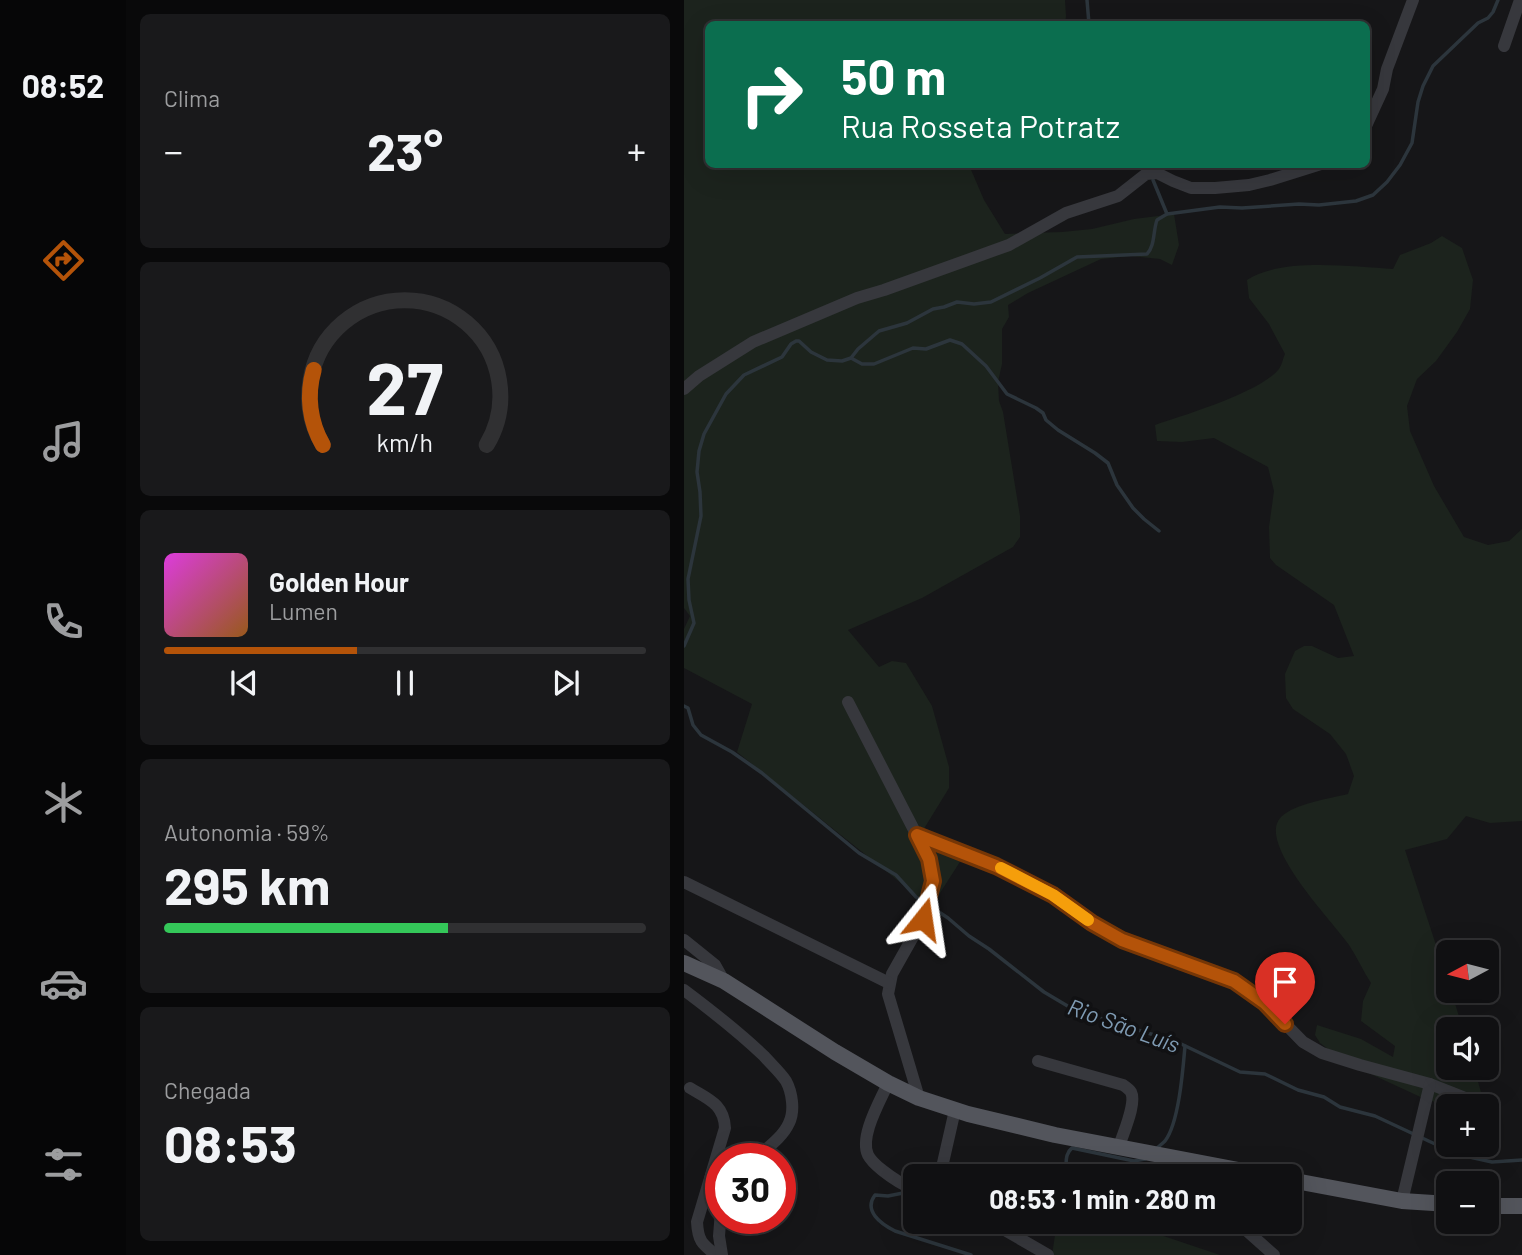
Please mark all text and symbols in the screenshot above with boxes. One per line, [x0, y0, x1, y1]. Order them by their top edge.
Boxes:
text: 50 m [841, 46, 946, 105]
icon: right [726, 49, 817, 140]
text: 08:52 [22, 66, 104, 104]
text: Clima [164, 84, 220, 112]
text: Rua Rosseta Potratz [841, 106, 1120, 144]
text: 23° [367, 119, 443, 181]
text: − [164, 127, 183, 173]
text: + [627, 127, 646, 173]
icon: directions [39, 236, 88, 285]
text: 27 [367, 343, 443, 431]
icon: music [39, 417, 88, 466]
text: km/h [377, 427, 433, 457]
text: Golden Hour [269, 566, 409, 597]
icon: phone [39, 597, 88, 646]
text: Lumen [269, 597, 338, 625]
icon: previous [225, 664, 263, 702]
icon: pause [386, 664, 424, 702]
icon: next [547, 664, 585, 702]
icon: climate [39, 778, 88, 827]
text: Autonomia · 59% [164, 818, 330, 846]
text: 295 km [164, 853, 330, 915]
position arrow [886, 882, 960, 956]
north arrow [1436, 940, 1500, 1003]
map controls [1436, 940, 1499, 1234]
pin [1255, 952, 1315, 1024]
icon: car [39, 959, 88, 1008]
icon: arrive [1266, 963, 1304, 1001]
water label: Rio São Luís [1064, 992, 1184, 1058]
button: sound [1436, 1017, 1499, 1080]
text: Chegada [164, 1076, 251, 1104]
button: + [1436, 1094, 1499, 1157]
text: 08:53 [164, 1111, 297, 1173]
icon: filters [39, 1140, 88, 1189]
speed limit sign: 30 [705, 1143, 796, 1234]
button: − [1436, 1171, 1499, 1234]
text: 08:53 · 1 min · 280 m [989, 1183, 1216, 1214]

